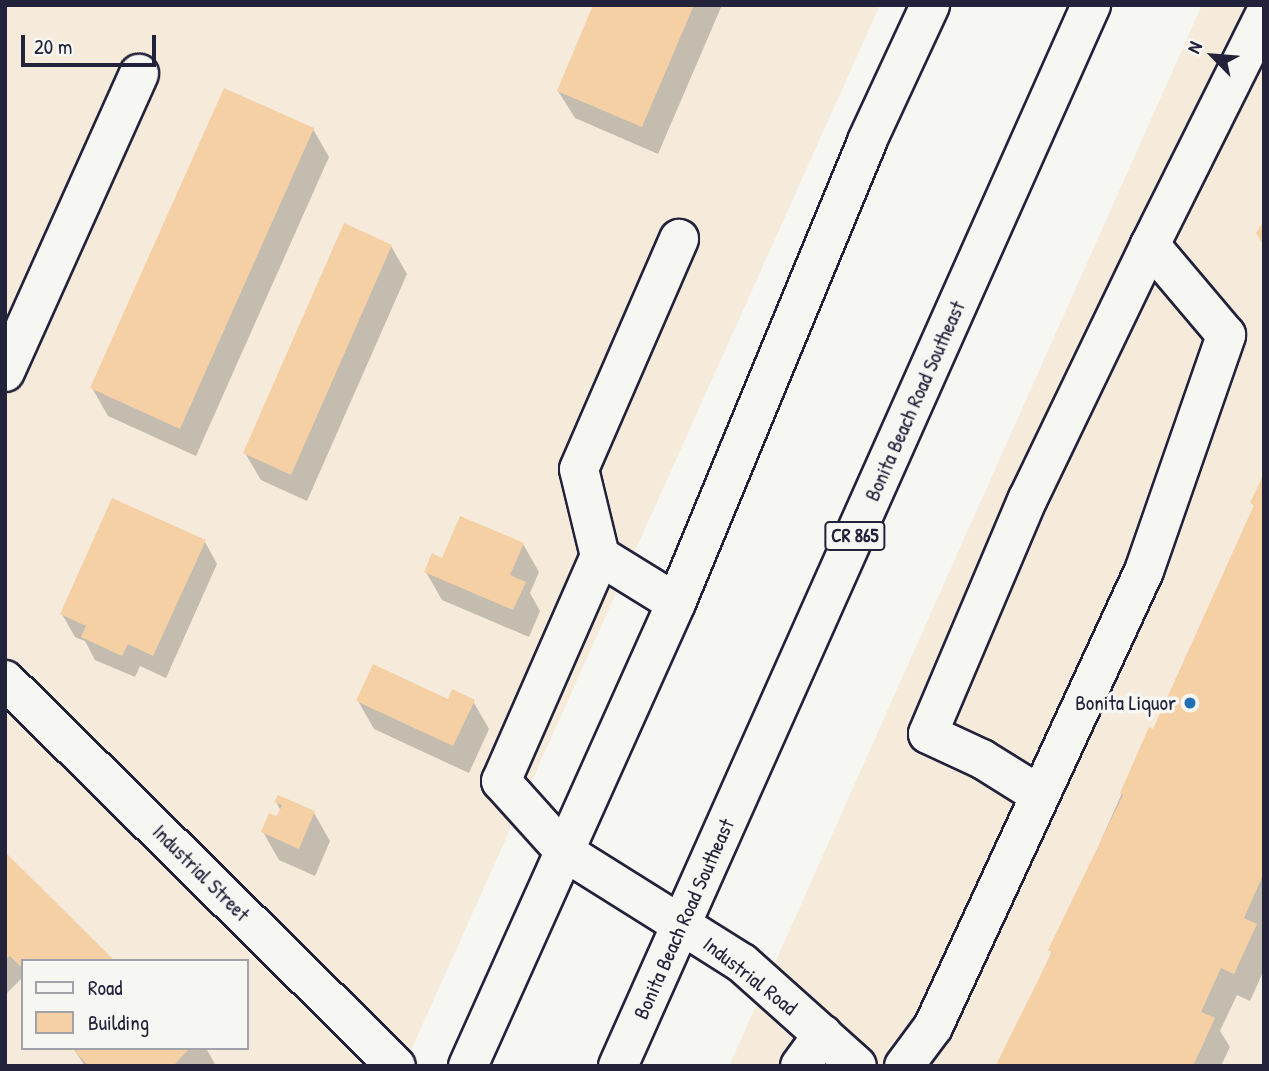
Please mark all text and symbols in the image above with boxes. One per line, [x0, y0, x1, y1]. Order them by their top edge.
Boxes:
scale bar [24, 21, 159, 65]
north arrow [1178, 21, 1248, 91]
text: 20 m [34, 32, 72, 61]
text: N [1180, 37, 1208, 57]
street label: Bonita Beach Road Southeast [859, 297, 971, 505]
road number: CR 865 [824, 520, 886, 552]
place label: Bonita Liquor [1075, 690, 1176, 716]
marker: Bonita Liquor [1182, 695, 1198, 711]
street label: Bonita Beach Road Southeast [628, 815, 740, 1023]
street label: Industrial Street [147, 819, 255, 927]
street label: Industrial Road [698, 932, 802, 1020]
legend [21, 959, 248, 1050]
text: Road [88, 973, 122, 1002]
text: Building [88, 1008, 149, 1037]

